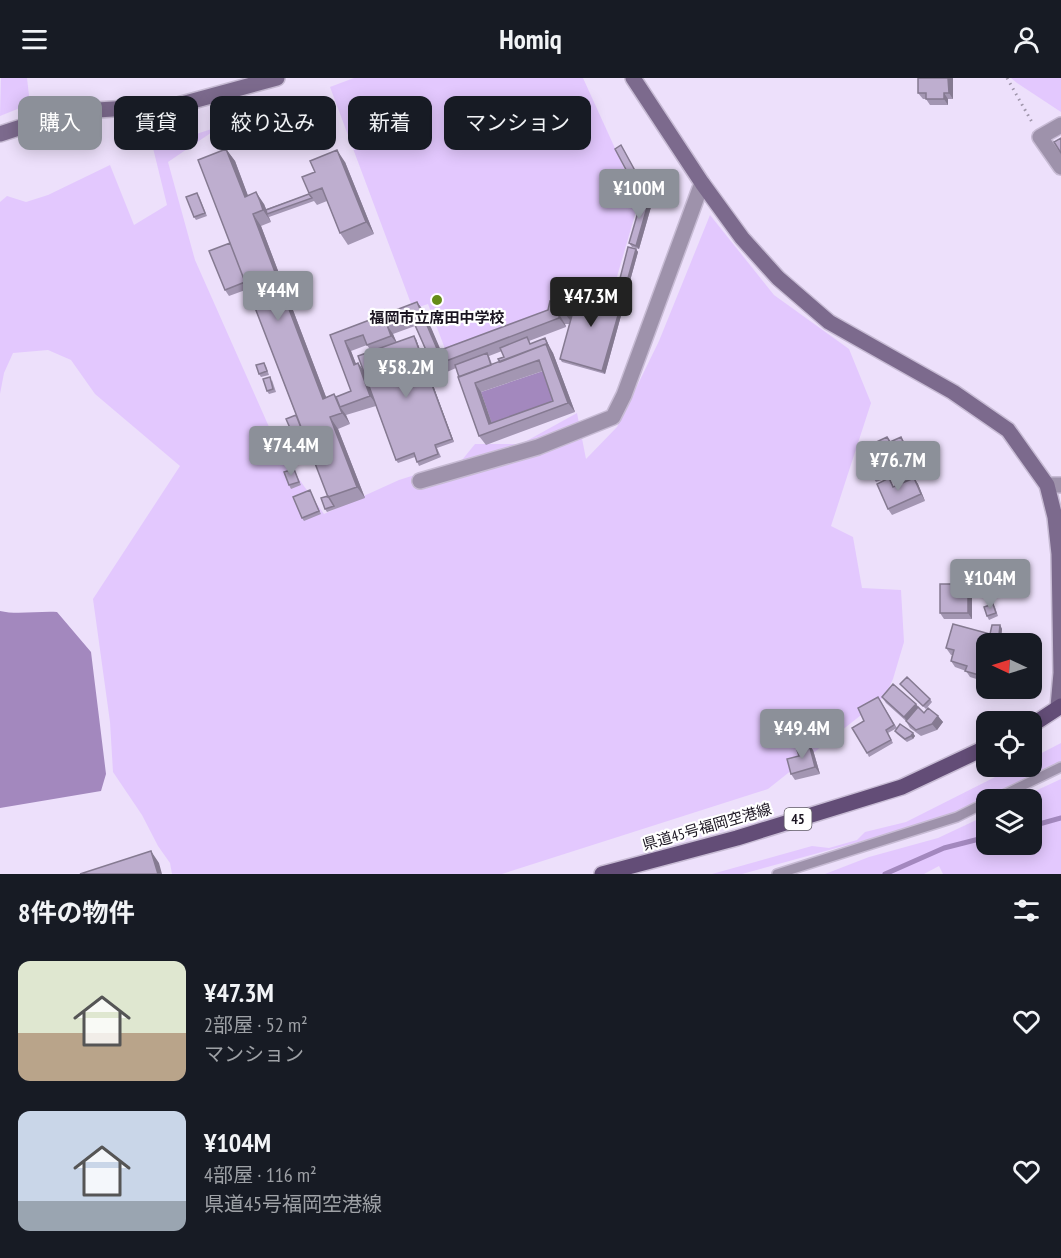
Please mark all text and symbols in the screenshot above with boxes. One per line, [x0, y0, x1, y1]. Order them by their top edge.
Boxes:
text: Homiq [499, 22, 562, 56]
icon: menu [18, 23, 51, 56]
icon: person [1010, 23, 1043, 56]
chip: 購入 [18, 96, 102, 150]
chip: 賃貸 [114, 96, 198, 150]
chip: 絞り込み [210, 96, 336, 150]
chip: 新着 [348, 96, 432, 150]
chip: マンション [444, 96, 591, 150]
pin: ¥100M [597, 169, 681, 220]
text: ¥100M [613, 175, 665, 201]
pin: ¥44M [242, 271, 314, 322]
text: ¥44M [257, 277, 299, 303]
pin: ¥47.3M [542, 277, 640, 328]
text: ¥47.3M [564, 283, 618, 309]
marker: 福岡市立席田中学校 [430, 293, 444, 307]
place label: 福岡市立席田中学校 [368, 308, 505, 327]
pin: ¥58.2M [357, 348, 455, 399]
text: ¥58.2M [378, 354, 434, 380]
pin: ¥74.4M [242, 426, 340, 477]
text: ¥74.4M [263, 432, 319, 458]
pin: ¥76.7M [849, 441, 947, 492]
text: ¥76.7M [870, 447, 926, 473]
pin: ¥104M [948, 559, 1032, 610]
text: ¥104M [964, 565, 1016, 591]
north arrow [976, 633, 1042, 699]
map controls [976, 633, 1042, 855]
pin: ¥49.4M [753, 709, 851, 760]
button: locate [976, 711, 1042, 777]
text: ¥49.4M [774, 715, 830, 741]
button: layers [976, 789, 1042, 855]
street label: 県道45号福岡空港線 [640, 799, 774, 854]
road number: 45 [784, 808, 812, 830]
icon: filters [1010, 894, 1043, 927]
text: 8件の物件 [18, 896, 134, 929]
text: ¥47.3M [204, 976, 274, 1009]
icon: home [66, 985, 138, 1057]
icon: heart [1010, 1005, 1043, 1038]
text: 2部屋 · 52 m² [204, 1012, 308, 1038]
text: マンション [204, 1041, 304, 1067]
text: ¥104M [204, 1126, 271, 1159]
icon: home [66, 1135, 138, 1207]
icon: heart [1010, 1155, 1043, 1188]
text: 4部屋 · 116 m² [204, 1162, 317, 1188]
text: 県道45号福岡空港線 [204, 1191, 382, 1217]

